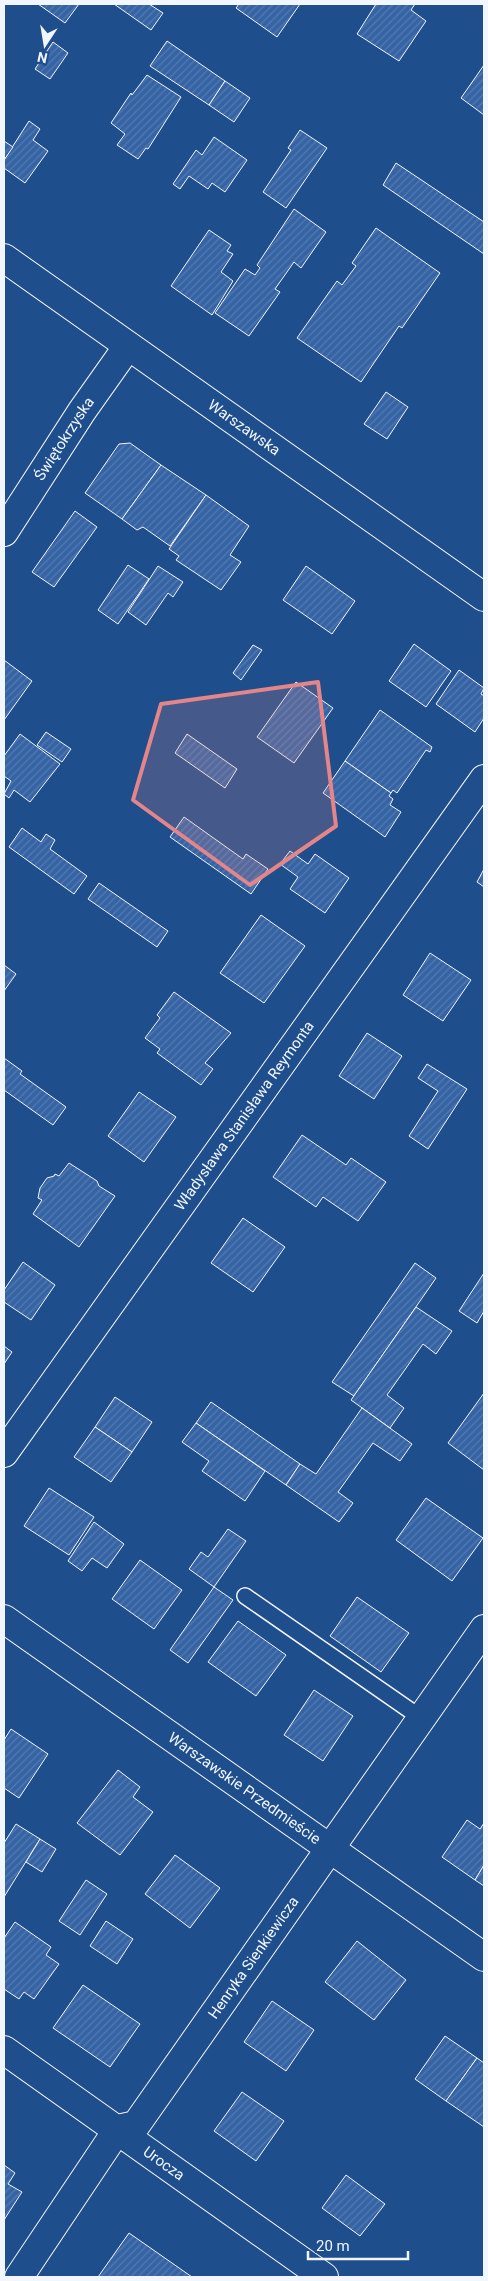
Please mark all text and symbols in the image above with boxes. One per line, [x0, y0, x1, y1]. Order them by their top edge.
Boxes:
north arrow [20, 20, 70, 70]
text: N [36, 49, 49, 67]
street label: Świętokrzyska [31, 394, 98, 484]
street label: Warszawska [204, 396, 284, 459]
street label: Władysława Stanisława Reymonta [170, 1017, 318, 1214]
street label: Warszawskie Przedmieście [165, 1728, 324, 1848]
street label: Henryka Sienkiewicza [204, 1893, 303, 2022]
street label: Urocza [140, 2143, 188, 2184]
scale bar [308, 2228, 408, 2260]
text: 20 m [316, 2237, 350, 2255]

